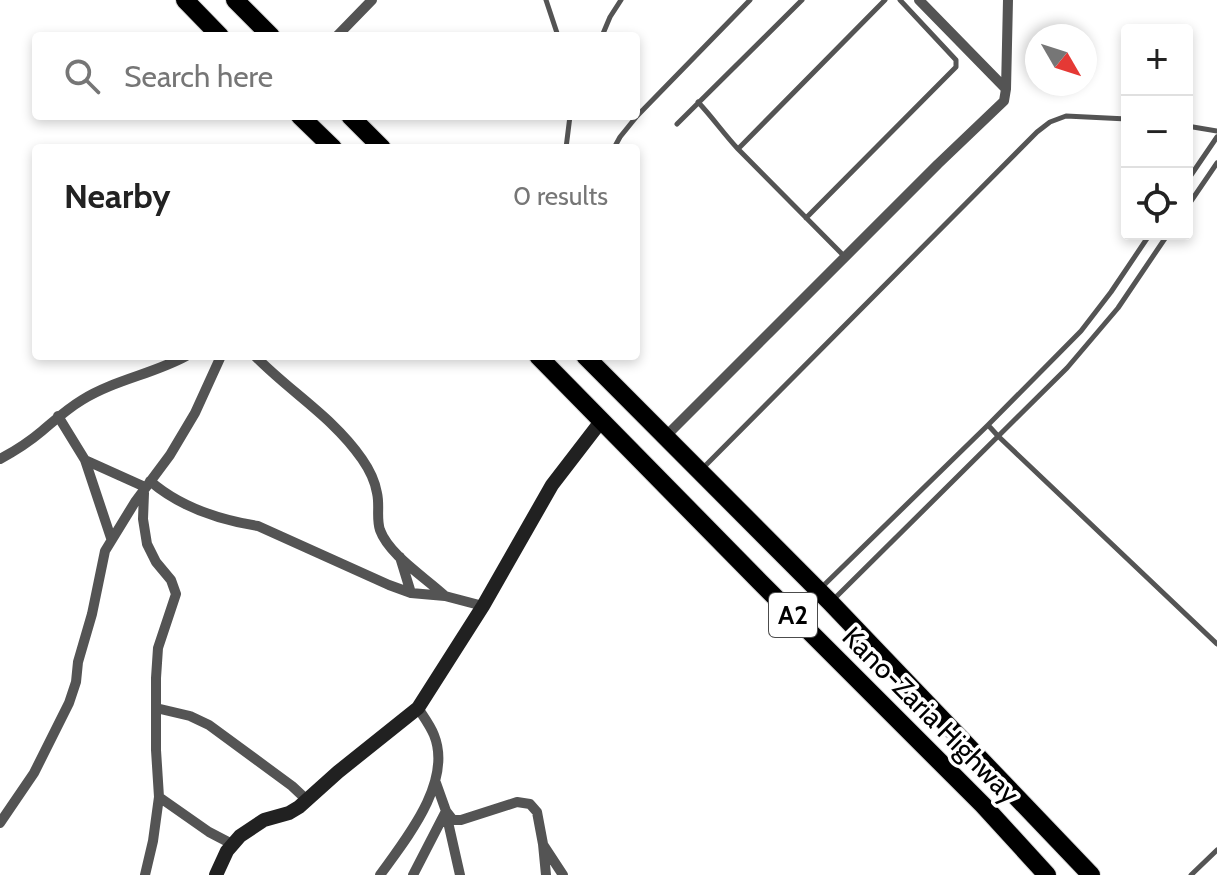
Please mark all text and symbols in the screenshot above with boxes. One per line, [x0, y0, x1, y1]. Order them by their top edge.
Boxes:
north arrow [1025, 24, 1097, 96]
map controls [1121, 24, 1193, 240]
button: + [1121, 24, 1193, 96]
search box [32, 32, 640, 120]
icon: search [60, 54, 104, 98]
text: Search here [124, 58, 273, 95]
button: − [1121, 96, 1193, 168]
button: locate [1121, 168, 1193, 240]
text: Nearby [64, 175, 171, 217]
text: 0 results [513, 180, 608, 212]
road number: A2 [769, 593, 817, 637]
street label: Kano-Zaria Highway [835, 619, 1027, 811]

